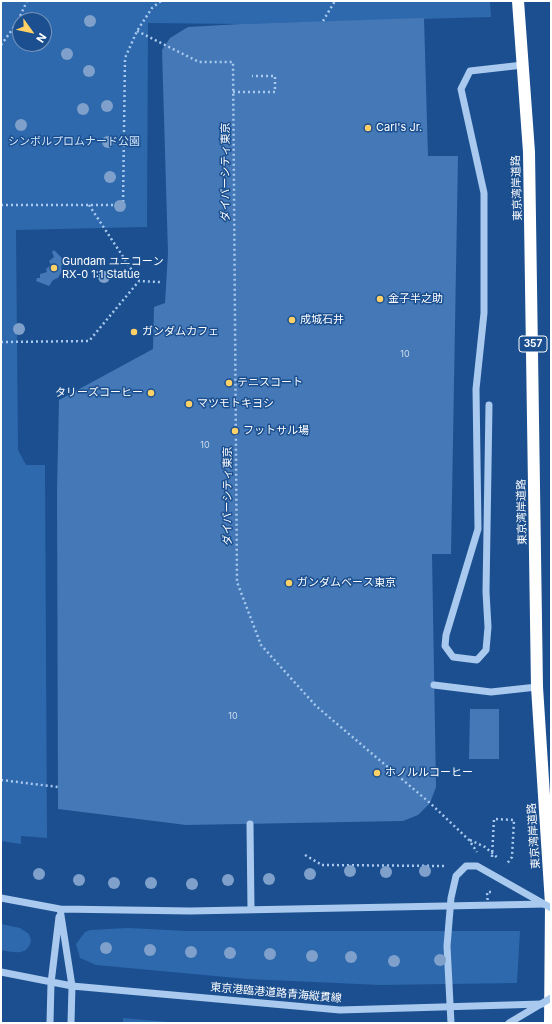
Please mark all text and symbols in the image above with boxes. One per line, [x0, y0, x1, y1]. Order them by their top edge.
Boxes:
north arrow [12, 12, 52, 52]
text: N [33, 31, 49, 45]
place label: Carl's Jr. [376, 121, 422, 135]
street label: ダイバーシティ東京 [219, 123, 233, 221]
marker: Carl's Jr. [363, 123, 373, 133]
park label: シンボルプロムナード公園 [8, 135, 140, 149]
street label: 東京湾岸道路 [509, 155, 525, 221]
place label: Gundam ユニコーン RX-0 1:1 Statue [62, 255, 164, 281]
marker: Gundam ユニコーン RX-0 1:1 Statue [49, 263, 59, 273]
place label: 金子半之助 [388, 292, 443, 306]
marker: 金子半之助 [375, 294, 385, 304]
place label: 成城石井 [300, 313, 344, 327]
marker: 成城石井 [287, 315, 297, 325]
place label: ガンダムカフェ [142, 325, 219, 339]
marker: ガンダムカフェ [129, 327, 139, 337]
road number: 357 [519, 336, 547, 352]
house number: 10 [400, 349, 410, 359]
place label: テニスコート [237, 376, 303, 390]
marker: テニスコート [224, 378, 234, 388]
place label: タリーズコーヒー [55, 386, 143, 400]
marker: タリーズコーヒー [146, 388, 156, 398]
place label: マツモトキヨシ [197, 397, 274, 411]
marker: マツモトキヨシ [184, 399, 194, 409]
place label: フットサル場 [243, 424, 309, 438]
marker: フットサル場 [230, 426, 240, 436]
house number: 10 [200, 440, 210, 450]
street label: ダイバーシティ東京 [221, 447, 235, 545]
street label: 東京湾岸道路 [515, 479, 529, 545]
place label: ガンダムベース東京 [297, 576, 396, 590]
marker: ガンダムベース東京 [284, 578, 294, 588]
house number: 10 [228, 711, 238, 721]
place label: ホノルルコーヒー [385, 766, 473, 780]
marker: ホノルルコーヒー [372, 768, 382, 778]
street label: 東京湾岸道路 [525, 803, 543, 869]
street label: 東京港臨港道路青海縦貫線 [210, 981, 342, 1005]

